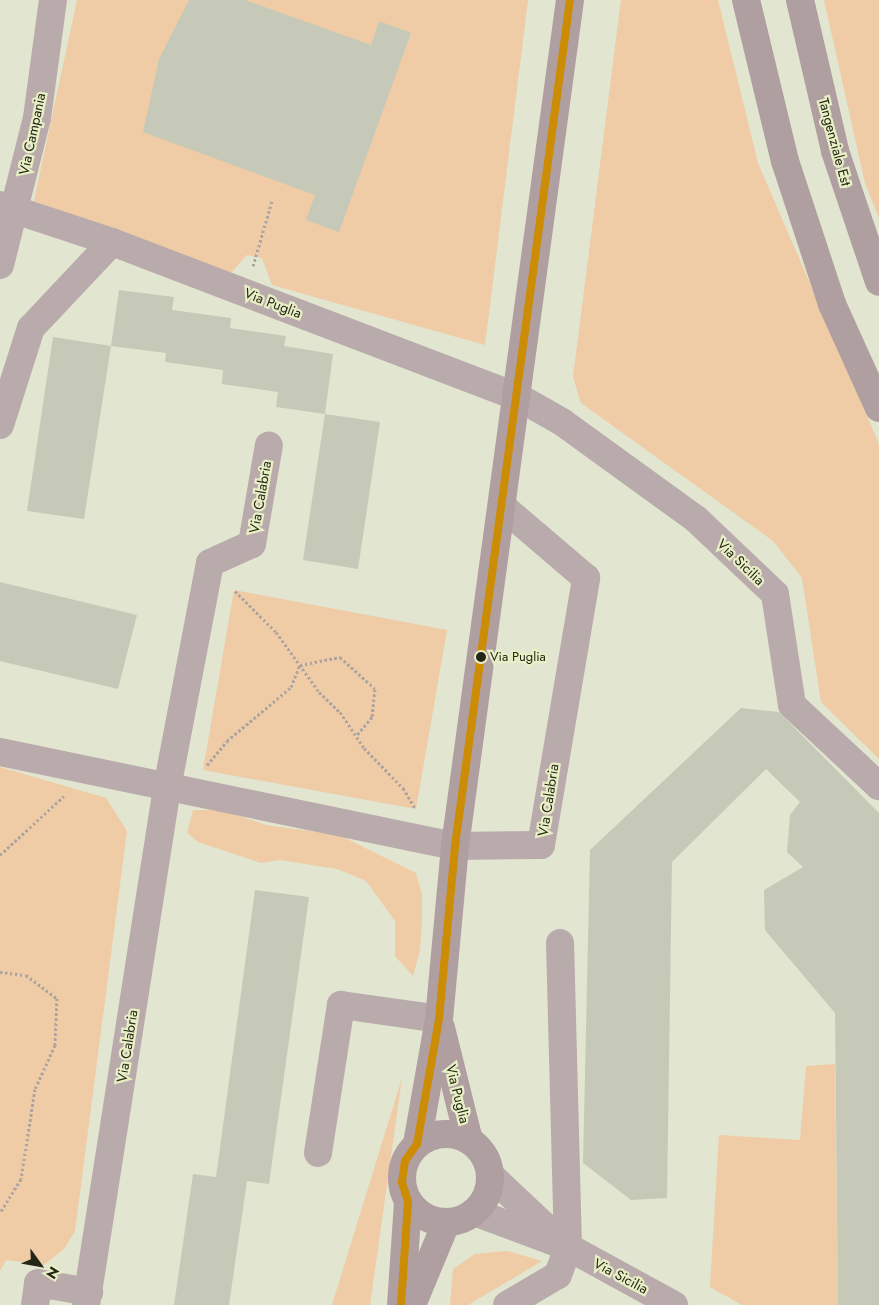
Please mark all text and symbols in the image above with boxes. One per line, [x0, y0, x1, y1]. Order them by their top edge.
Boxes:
street label: Via Campania [15, 91, 49, 177]
street label: Tangenziale Est [815, 96, 855, 188]
street label: Via Puglia [242, 284, 304, 322]
street label: Via Calabria [245, 459, 275, 535]
street label: Via Sicilia [714, 535, 768, 589]
place label: Via Puglia [490, 649, 546, 665]
marker: Via Puglia [476, 652, 486, 662]
street label: Via Calabria [534, 763, 562, 837]
street label: Via Calabria [113, 1009, 141, 1083]
street label: Via Puglia [443, 1063, 473, 1125]
north arrow [15, 1240, 65, 1290]
street label: Via Sicilia [591, 1255, 651, 1297]
text: N [41, 1263, 64, 1283]

